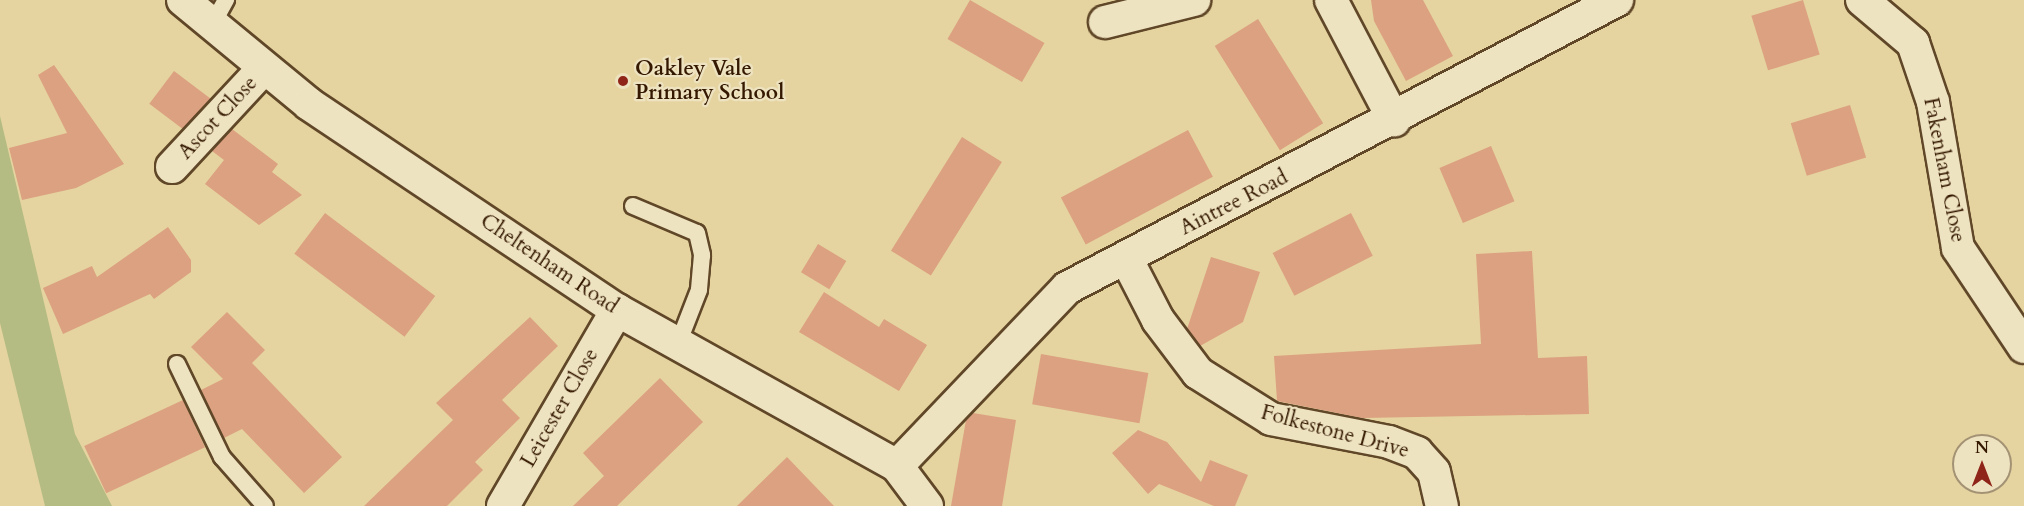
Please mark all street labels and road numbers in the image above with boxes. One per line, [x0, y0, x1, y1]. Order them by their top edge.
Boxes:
street label: Ascot Close [173, 71, 263, 165]
street label: Fakenham Close [1918, 95, 1970, 245]
street label: Aintree Road [1176, 165, 1292, 241]
street label: Cheltenham Road [475, 209, 623, 319]
street label: Leicester Close [516, 344, 604, 472]
street label: Folkestone Drive [1258, 400, 1412, 464]

